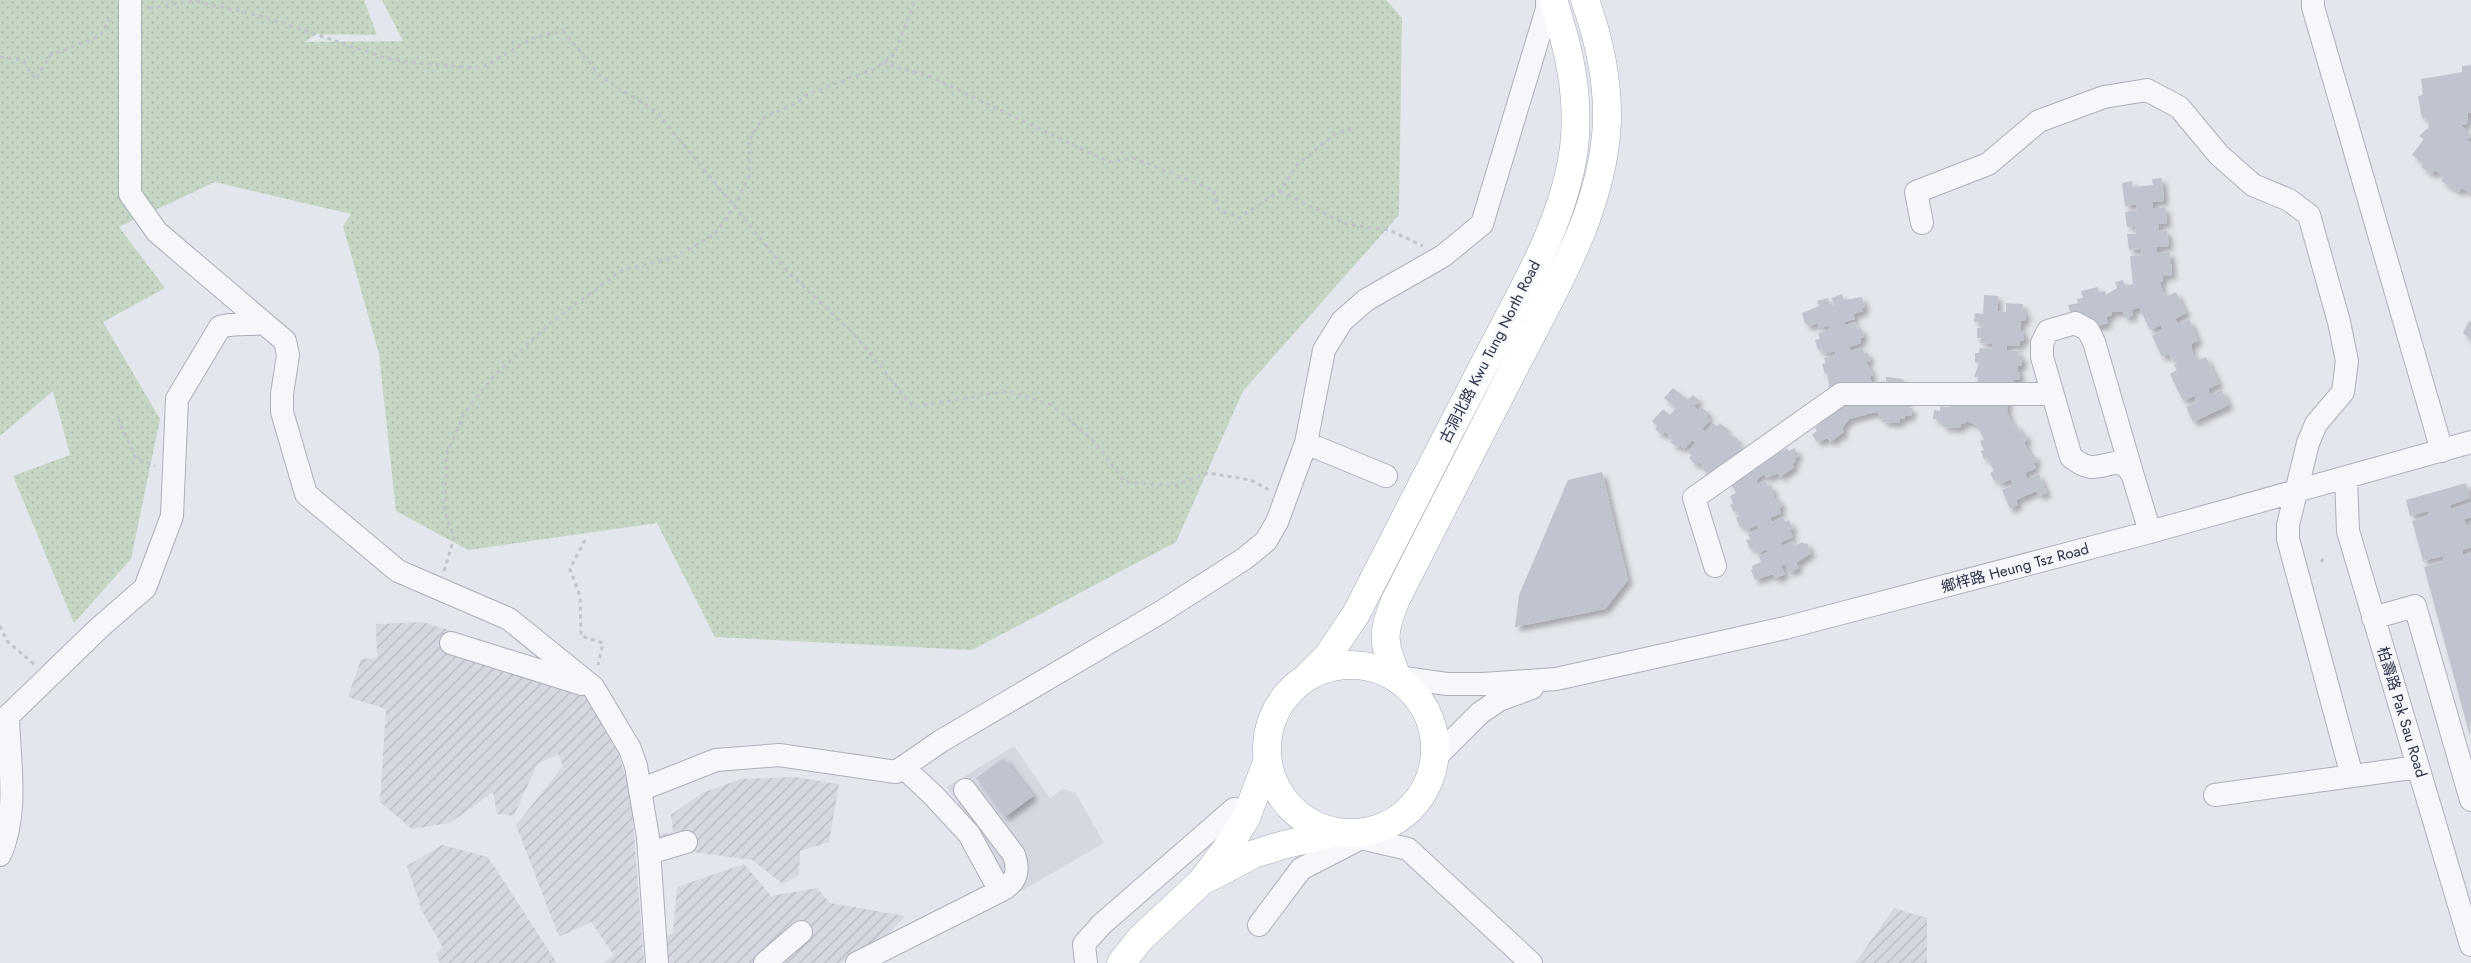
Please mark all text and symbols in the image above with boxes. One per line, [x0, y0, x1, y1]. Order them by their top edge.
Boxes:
street label: 古洞北路 Kwu Tung North Road [1434, 257, 1546, 447]
street label: 鄉梓路 Heung Tsz Road [1939, 538, 2091, 598]
street label: 柏壽路 Pak Sau Road [2372, 644, 2432, 780]

